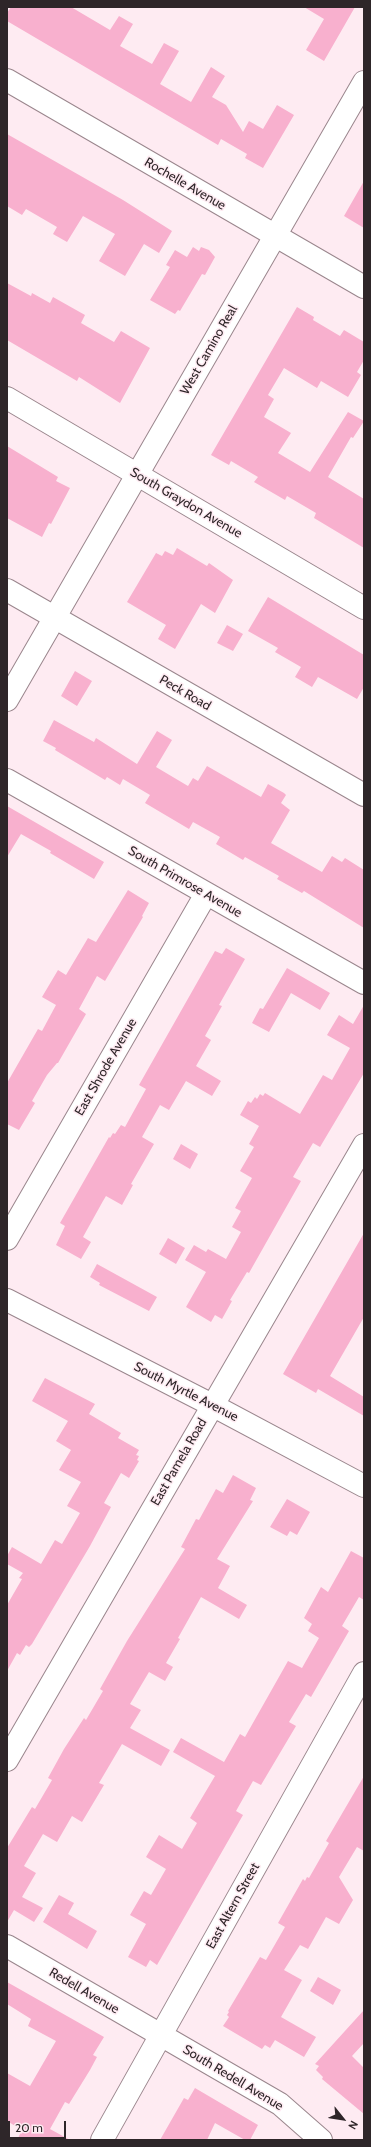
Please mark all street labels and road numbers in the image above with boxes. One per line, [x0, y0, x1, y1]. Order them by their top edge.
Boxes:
street label: Rochelle Avenue [142, 154, 228, 214]
street label: West Camino Real [177, 303, 241, 397]
street label: South Graydon Avenue [127, 465, 245, 541]
street label: Peck Road [157, 672, 213, 714]
street label: South Primrose Avenue [125, 843, 245, 921]
street label: East Shrode Avenue [72, 1016, 140, 1118]
street label: South Myrtle Avenue [131, 1359, 241, 1425]
street label: East Pamela Road [148, 1416, 210, 1508]
street label: East Altern Street [203, 1860, 263, 1952]
street label: Redell Avenue [46, 1965, 122, 2017]
street label: South Redell Avenue [180, 2042, 286, 2114]

